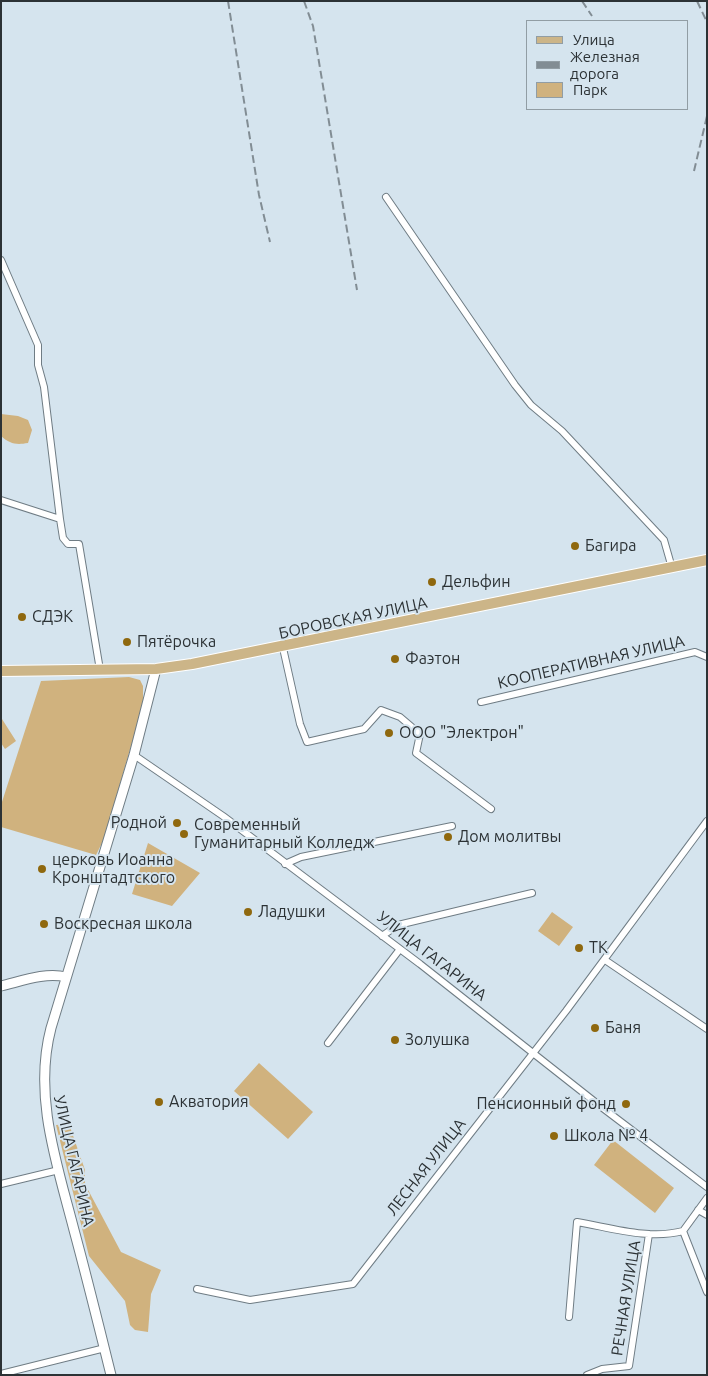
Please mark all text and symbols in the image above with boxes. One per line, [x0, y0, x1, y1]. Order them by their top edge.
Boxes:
legend [526, 20, 688, 110]
text: Улица [573, 31, 615, 48]
text: Железная дорога [570, 48, 640, 82]
text: Парк [573, 81, 608, 98]
place label: Багира [585, 536, 637, 556]
marker: Багира [569, 540, 581, 552]
place label: Дельфин [442, 572, 511, 592]
marker: Дельфин [426, 576, 438, 588]
street label: БОРОВСКАЯ УЛИЦА [277, 593, 429, 643]
place label: СДЭК [32, 607, 73, 627]
marker: СДЭК [16, 611, 28, 623]
street label: КООПЕРАТИВНАЯ УЛИЦА [496, 631, 686, 693]
place label: Пятёрочка [137, 632, 216, 652]
marker: Пятёрочка [121, 636, 133, 648]
place label: Фаэтон [405, 649, 460, 669]
marker: Фаэтон [389, 653, 401, 665]
place label: ООО "Электрон" [399, 723, 524, 743]
marker: ООО "Электрон" [383, 727, 395, 739]
place label: Родной [111, 813, 167, 833]
place label: Современный Гуманитарный Колледж [194, 815, 375, 853]
marker: Родной [171, 817, 183, 829]
place label: Дом молитвы [458, 827, 561, 847]
marker: Современный Гуманитарный Колледж [178, 828, 190, 840]
marker: Дом молитвы [442, 831, 454, 843]
place label: церковь Иоанна Кронштадтского [52, 850, 175, 888]
marker: церковь Иоанна Кронштадтского [36, 863, 48, 875]
place label: Ладушки [258, 902, 325, 922]
marker: Ладушки [242, 906, 254, 918]
street label: УЛИЦА ГАГАРИНА [373, 907, 491, 1005]
place label: Воскресная школа [54, 914, 193, 934]
marker: Воскресная школа [38, 918, 50, 930]
place label: ТК [589, 938, 608, 958]
marker: ТК [573, 942, 585, 954]
place label: Баня [605, 1018, 641, 1038]
marker: Баня [589, 1022, 601, 1034]
place label: Золушка [405, 1030, 470, 1050]
marker: Золушка [389, 1034, 401, 1046]
place label: Акватория [169, 1092, 249, 1112]
street label: УЛИЦА ГАГАРИНА [50, 1094, 98, 1228]
place label: Пенсионный фонд [477, 1094, 616, 1114]
marker: Акватория [153, 1096, 165, 1108]
marker: Пенсионный фонд [620, 1098, 632, 1110]
street label: ЛЕСНАЯ УЛИЦА [382, 1115, 470, 1219]
place label: Школа № 4 [564, 1126, 648, 1146]
marker: Школа № 4 [548, 1130, 560, 1142]
street label: РЕЧНАЯ УЛИЦА [607, 1239, 645, 1357]

